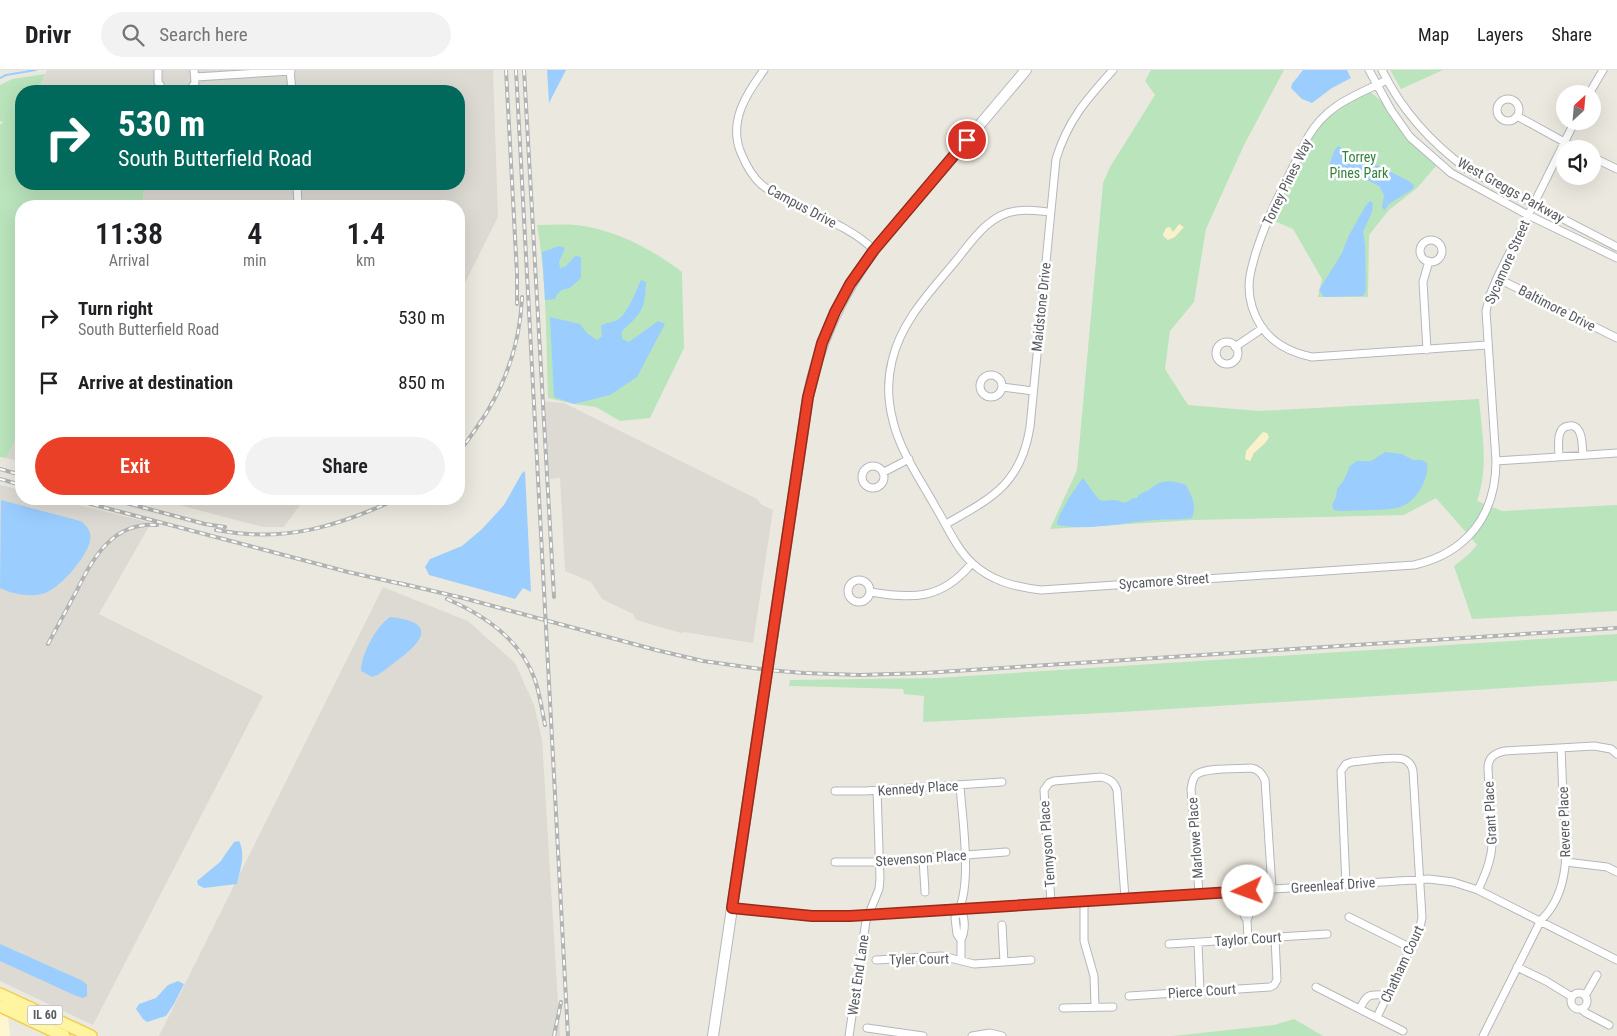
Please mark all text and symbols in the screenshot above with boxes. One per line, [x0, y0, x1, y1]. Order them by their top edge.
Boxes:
search box [101, 12, 451, 57]
text: Drivr [25, 21, 71, 49]
icon: search [119, 21, 147, 49]
text: Search here [159, 23, 248, 46]
text: Map [1418, 24, 1449, 45]
text: Layers [1477, 24, 1524, 45]
text: Share [1552, 24, 1592, 45]
north arrow [1556, 85, 1601, 130]
map controls [1556, 85, 1601, 185]
text: 530 m [118, 104, 205, 145]
icon: right [35, 105, 100, 170]
pin [946, 119, 988, 161]
icon: arrive [953, 126, 981, 154]
street label: Torrey Pines Way [1259, 136, 1315, 228]
button: sound [1556, 140, 1601, 185]
text: South Butterfield Road [118, 146, 312, 171]
park label: Torrey Pines Park [1330, 149, 1389, 181]
street label: West Greggs Parkway [1455, 154, 1567, 226]
street label: Campus Drive [765, 181, 840, 231]
text: 11:38 [95, 216, 163, 251]
text: 4 [247, 216, 262, 251]
text: 1.4 [346, 216, 385, 251]
street label: Sycamore Street [1481, 217, 1533, 307]
text: Arrival [109, 251, 149, 270]
text: min [243, 251, 267, 270]
text: km [356, 251, 375, 270]
street label: Maidstone Drive [1028, 261, 1054, 352]
street label: Baltimore Drive [1516, 282, 1599, 334]
text: Turn right [78, 297, 153, 320]
icon: right [35, 304, 63, 332]
text: 530 m [398, 306, 445, 329]
text: South Butterfield Road [78, 320, 219, 339]
icon: arrive [35, 369, 63, 397]
text: Arrive at destination [78, 371, 233, 394]
text: 850 m [398, 371, 445, 394]
button: Exit [35, 437, 235, 495]
button: Share [245, 437, 445, 495]
street label: Sycamore Street [1118, 570, 1210, 592]
street label: Kennedy Place [877, 777, 959, 799]
street label: Grant Place [1480, 780, 1500, 845]
street label: Revere Place [1555, 786, 1573, 858]
street label: Marlowe Place [1184, 796, 1206, 879]
street label: Tennyson Place [1036, 800, 1058, 888]
street label: Stevenson Place [875, 847, 967, 869]
position arrow [1221, 864, 1273, 916]
street label: Greenleaf Drive [1290, 874, 1376, 896]
street label: Chatham Court [1377, 923, 1427, 1005]
street label: Taylor Court [1214, 929, 1282, 949]
street label: West End Lane [844, 933, 872, 1016]
street label: Tyler Court [889, 950, 949, 968]
street label: Pierce Court [1167, 981, 1237, 1001]
road number: IL 60 [28, 1006, 62, 1024]

